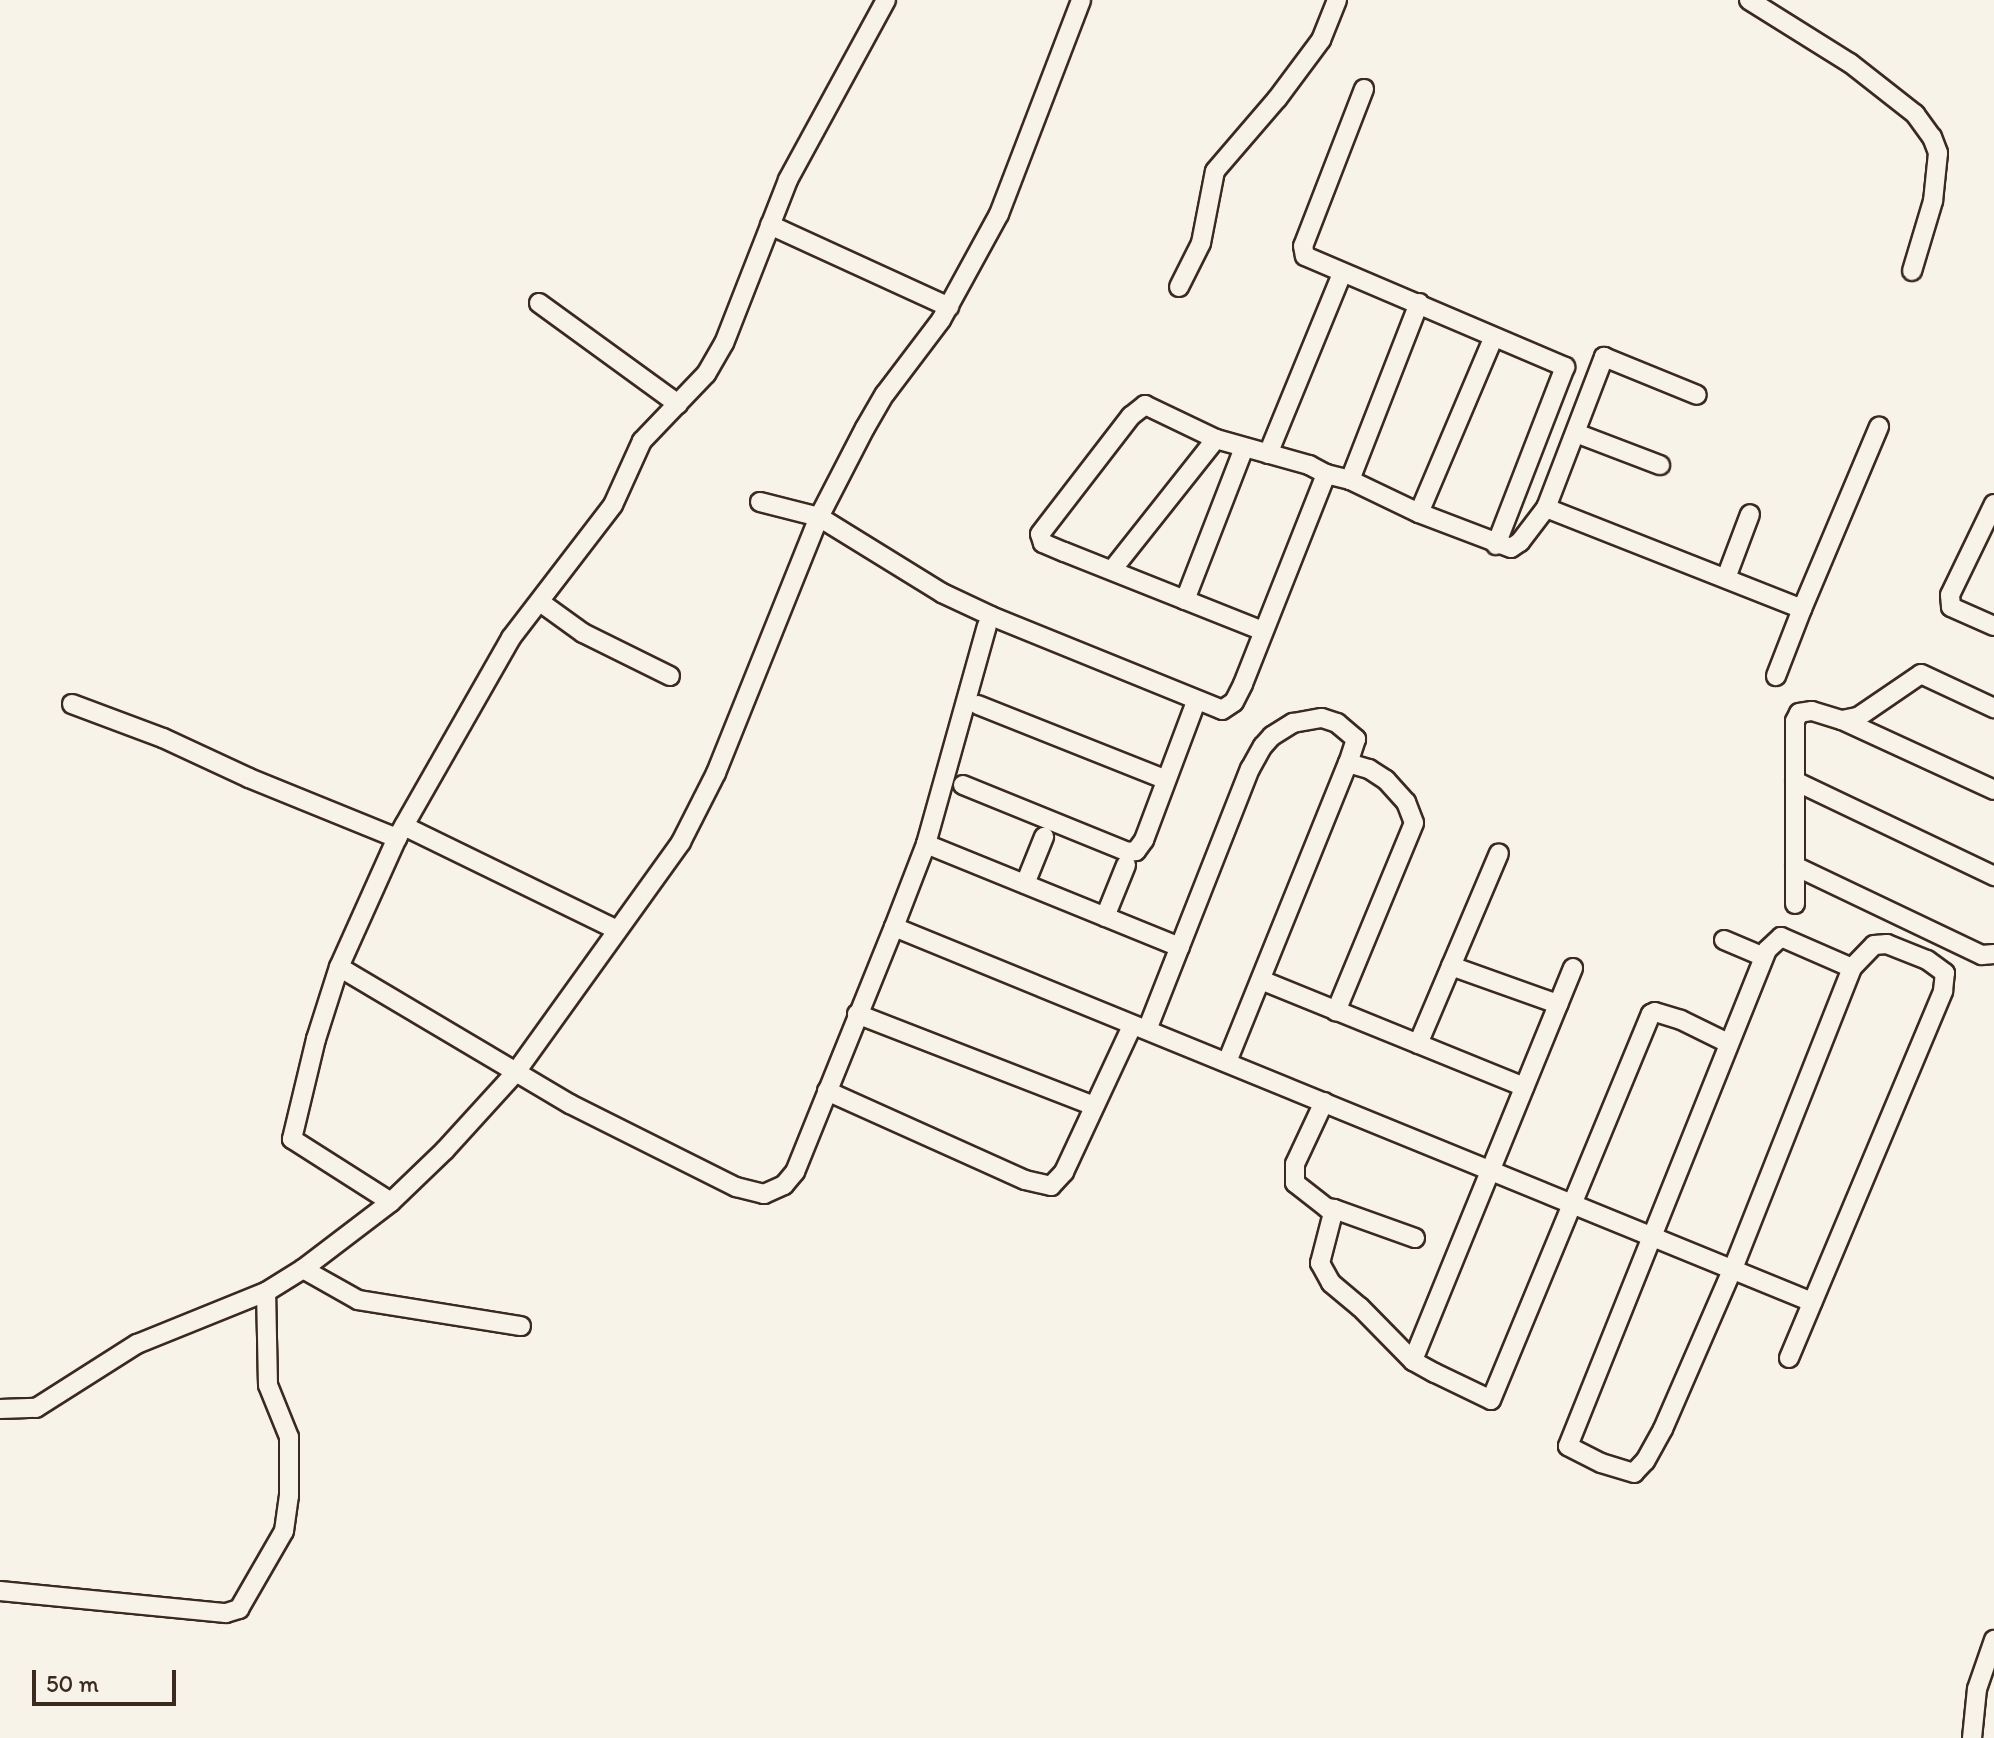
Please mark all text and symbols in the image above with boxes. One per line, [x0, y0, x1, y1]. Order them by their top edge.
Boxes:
scale bar [36, 1654, 180, 1704]
text: 50 m [46, 1669, 99, 1698]

